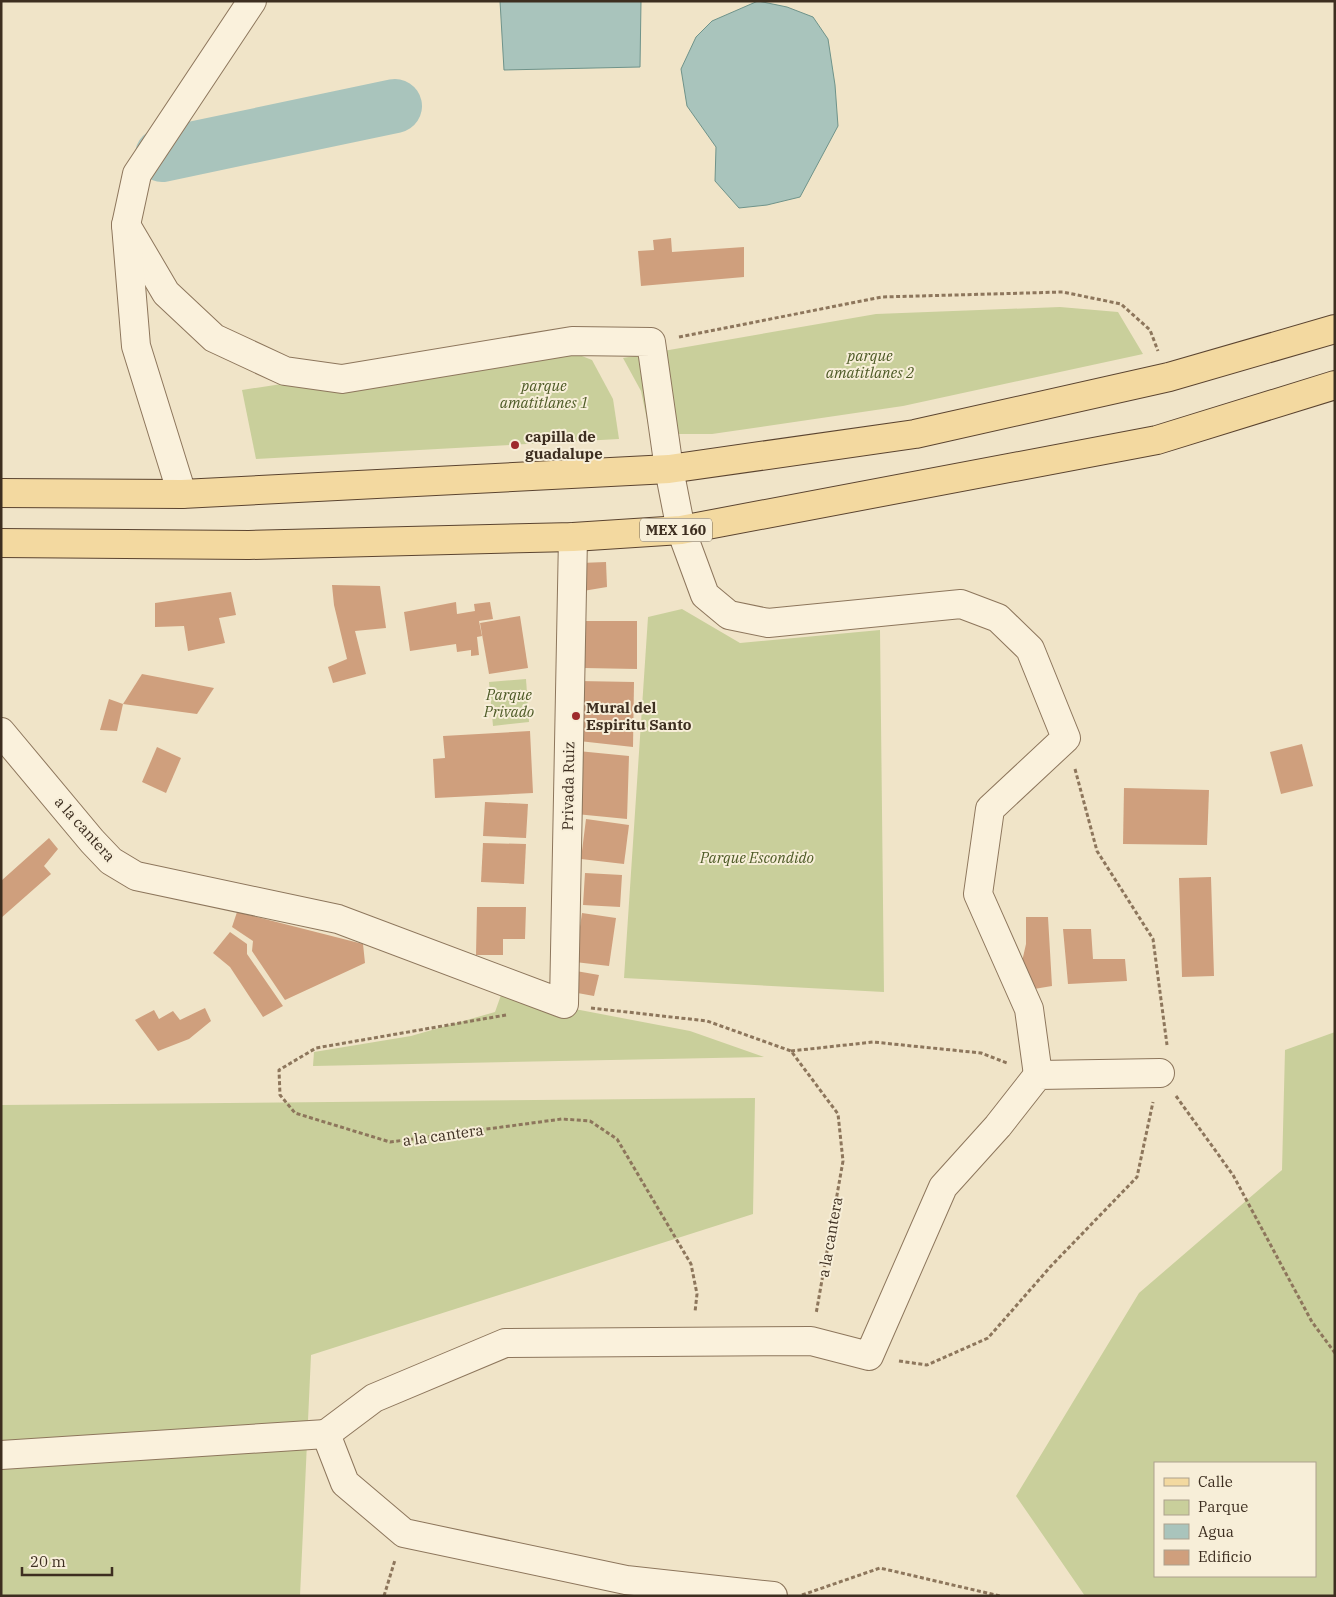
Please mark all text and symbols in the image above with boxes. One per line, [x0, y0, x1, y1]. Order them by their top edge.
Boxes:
park label: parque amatitlanes 2 [826, 346, 914, 382]
park label: parque amatitlanes 1 [500, 376, 588, 412]
place label: capilla de guadalupe [525, 427, 603, 463]
marker: capilla de guadalupe [509, 439, 521, 451]
road number: MEX 160 [640, 518, 712, 542]
park label: Parque Privado [483, 685, 534, 721]
place label: Mural del Espiritu Santo [586, 698, 692, 734]
marker: Mural del Espiritu Santo [570, 710, 582, 722]
street label: Privada Ruiz [558, 741, 578, 831]
street label: a la cantera [51, 792, 119, 866]
park label: Parque Escondido [699, 848, 814, 867]
street label: a la cantera [401, 1120, 485, 1150]
street label: a la cantera [814, 1195, 846, 1279]
legend [1154, 1462, 1316, 1577]
text: Calle [1198, 1472, 1233, 1491]
text: Parque [1198, 1497, 1248, 1516]
text: Agua [1198, 1522, 1234, 1541]
scale bar [22, 1544, 112, 1576]
text: Edificio [1198, 1547, 1252, 1566]
text: 20 m [30, 1552, 66, 1571]

